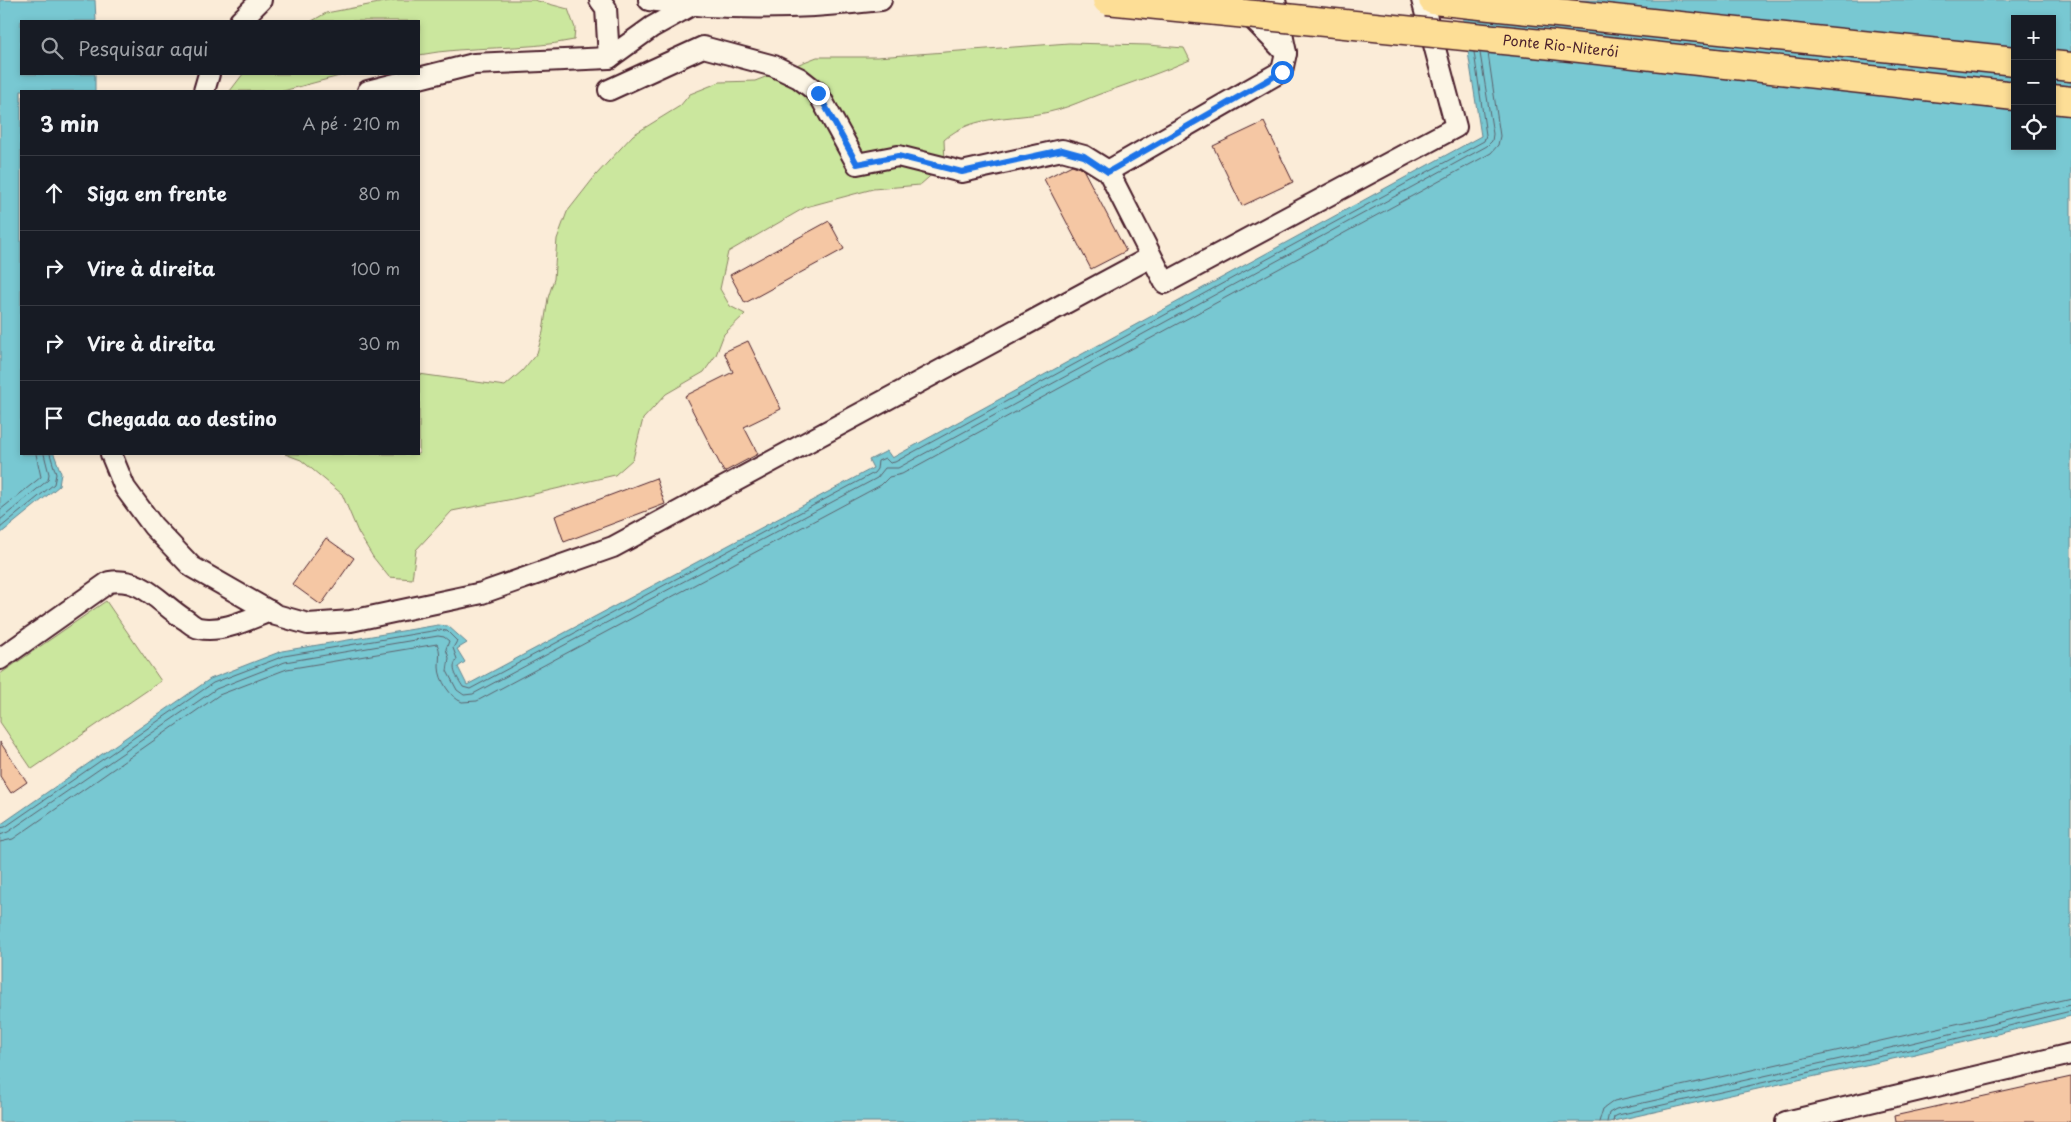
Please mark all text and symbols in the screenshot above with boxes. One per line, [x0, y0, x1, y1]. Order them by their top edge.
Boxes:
map controls [2011, 15, 2056, 150]
button: + [2011, 15, 2056, 60]
search box [20, 20, 420, 75]
street label: Ponte Rio-Niterói [1502, 29, 1620, 62]
icon: search [38, 34, 66, 62]
text: Pesquisar aqui [78, 34, 208, 62]
button: − [2011, 60, 2056, 105]
route start [1271, 61, 1294, 84]
route end [807, 82, 830, 105]
button: locate [2011, 105, 2056, 150]
text: 3 min [40, 107, 99, 139]
text: A pé · 210 m [303, 111, 400, 135]
icon: ahead [40, 179, 68, 207]
text: Siga em frente [87, 179, 227, 207]
text: 80 m [358, 181, 400, 205]
icon: right [40, 254, 68, 282]
text: Vire à direita [87, 254, 215, 282]
text: 100 m [351, 256, 400, 280]
icon: right [40, 329, 68, 357]
text: Vire à direita [87, 329, 215, 357]
text: 30 m [358, 331, 400, 355]
icon: arrive [40, 404, 68, 432]
text: Chegada ao destino [87, 404, 277, 432]

